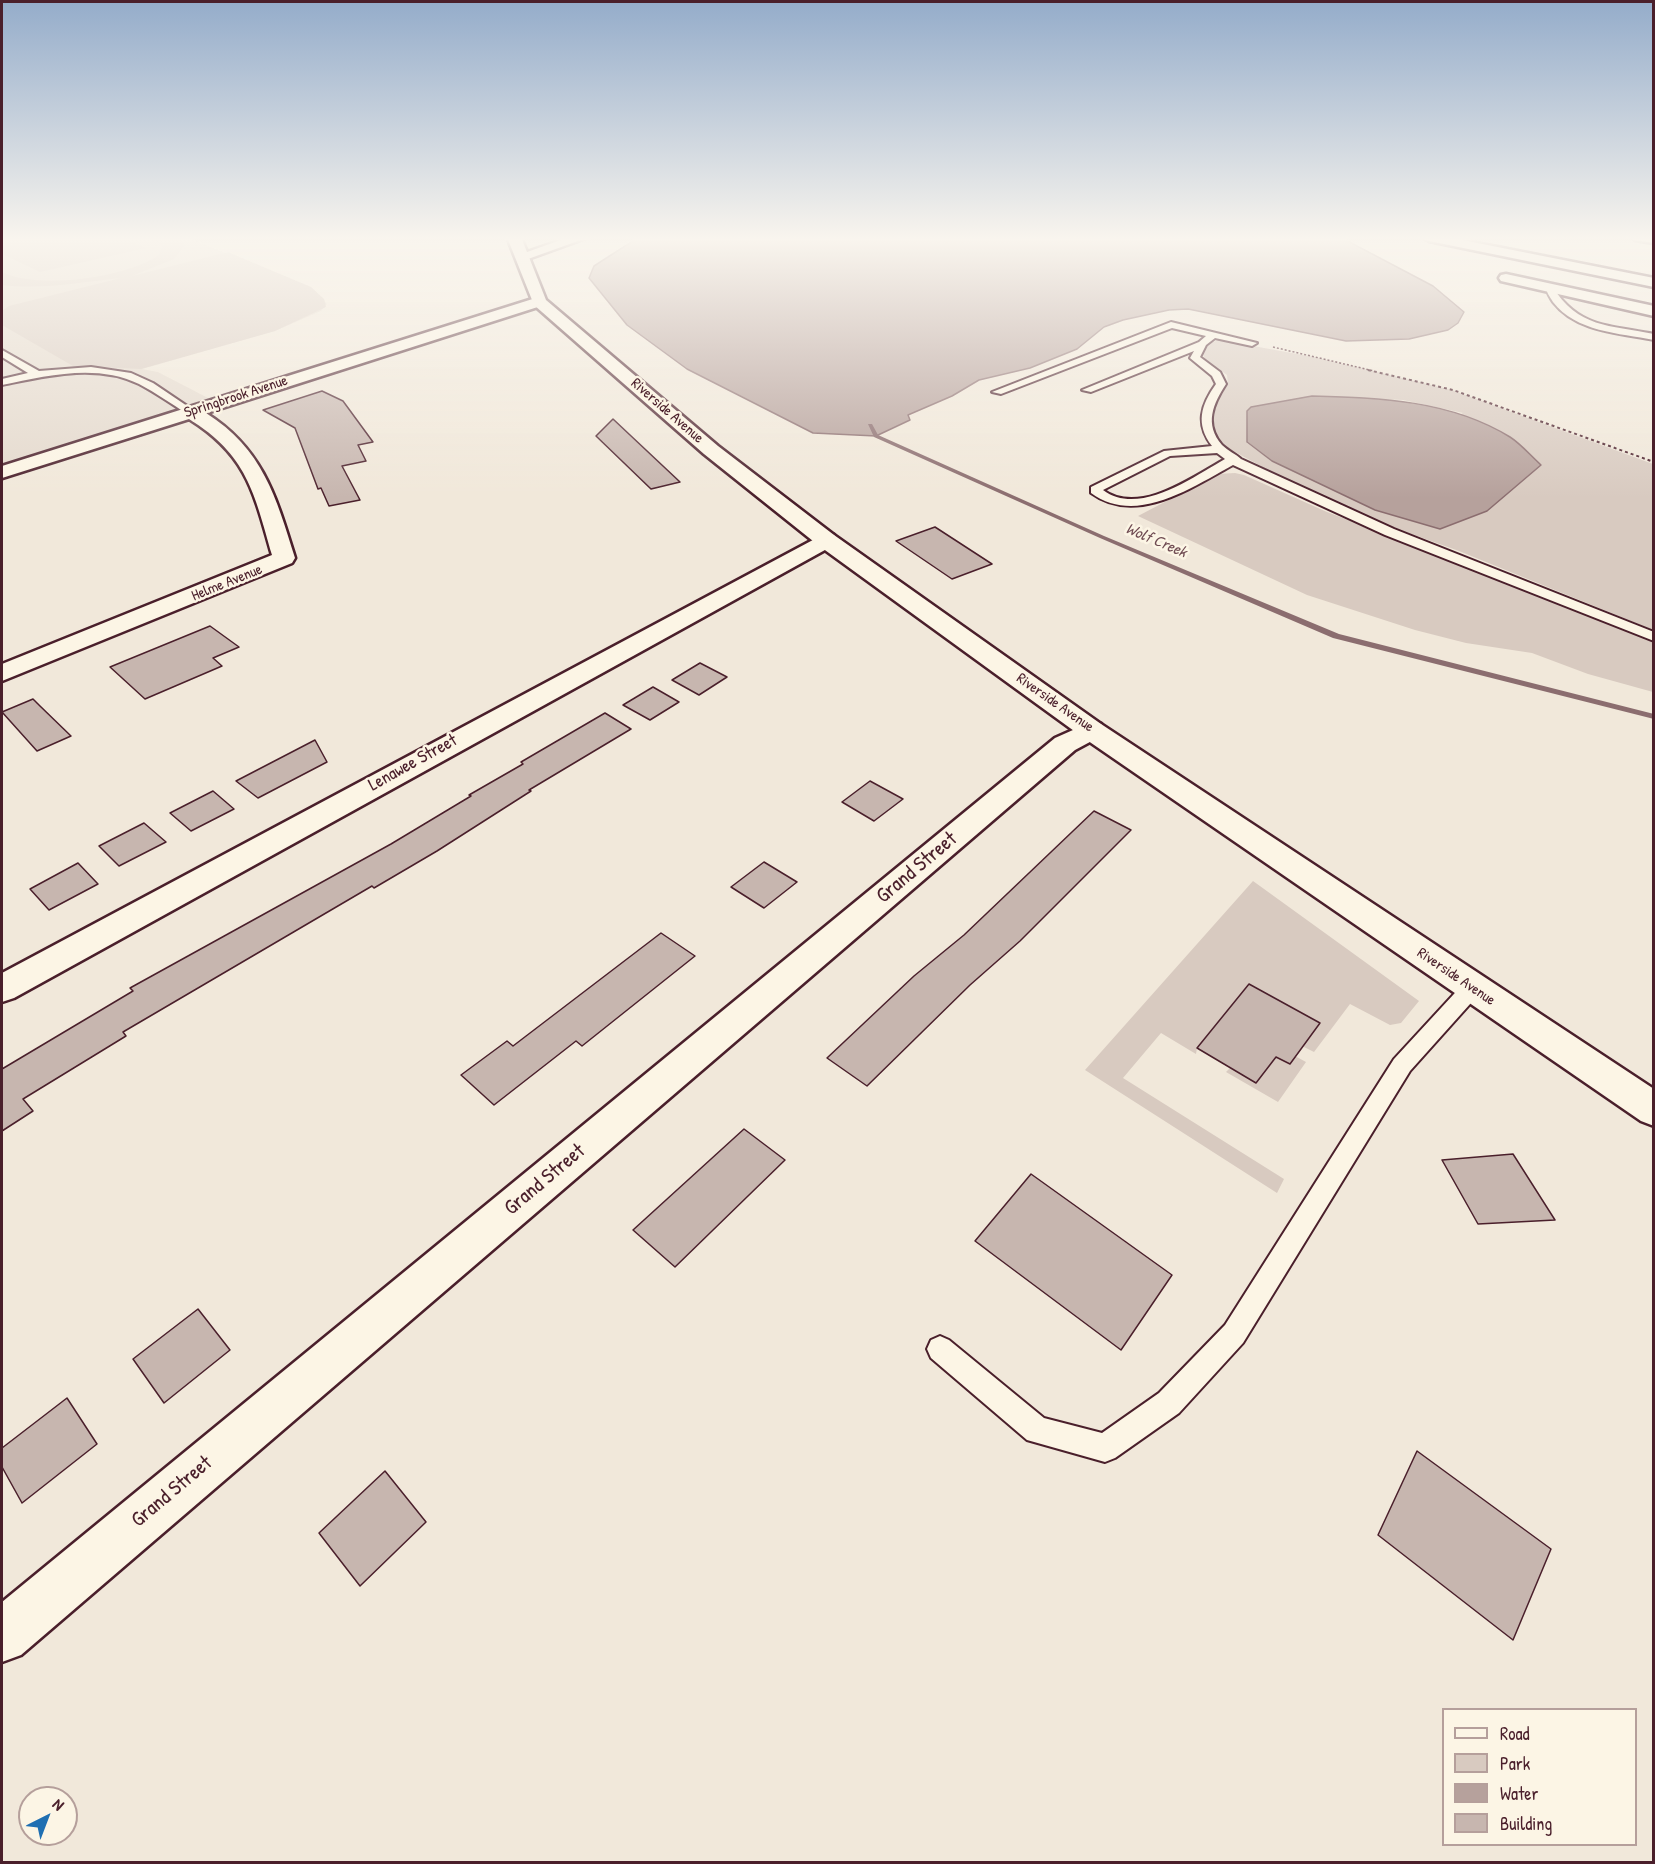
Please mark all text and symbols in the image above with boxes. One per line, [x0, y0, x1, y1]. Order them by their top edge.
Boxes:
street label: Springbrook Avenue [182, 372, 290, 422]
street label: Riverside Avenue [627, 375, 707, 447]
water label: Wolf Creek [1123, 520, 1189, 562]
street label: Helme Avenue [189, 561, 265, 605]
street label: Riverside Avenue [1013, 670, 1097, 736]
street label: Lenawee Street [365, 730, 461, 796]
street label: Grand Street [871, 827, 963, 909]
street label: Riverside Avenue [1414, 944, 1498, 1010]
street label: Grand Street [499, 1139, 591, 1221]
street label: Grand Street [126, 1451, 218, 1533]
legend [1442, 1708, 1637, 1846]
text: Road [1500, 1721, 1530, 1746]
text: Park [1500, 1751, 1530, 1776]
text: Water [1500, 1781, 1538, 1806]
north arrow [18, 1786, 78, 1846]
text: N [48, 1793, 69, 1815]
text: Building [1500, 1811, 1552, 1836]

